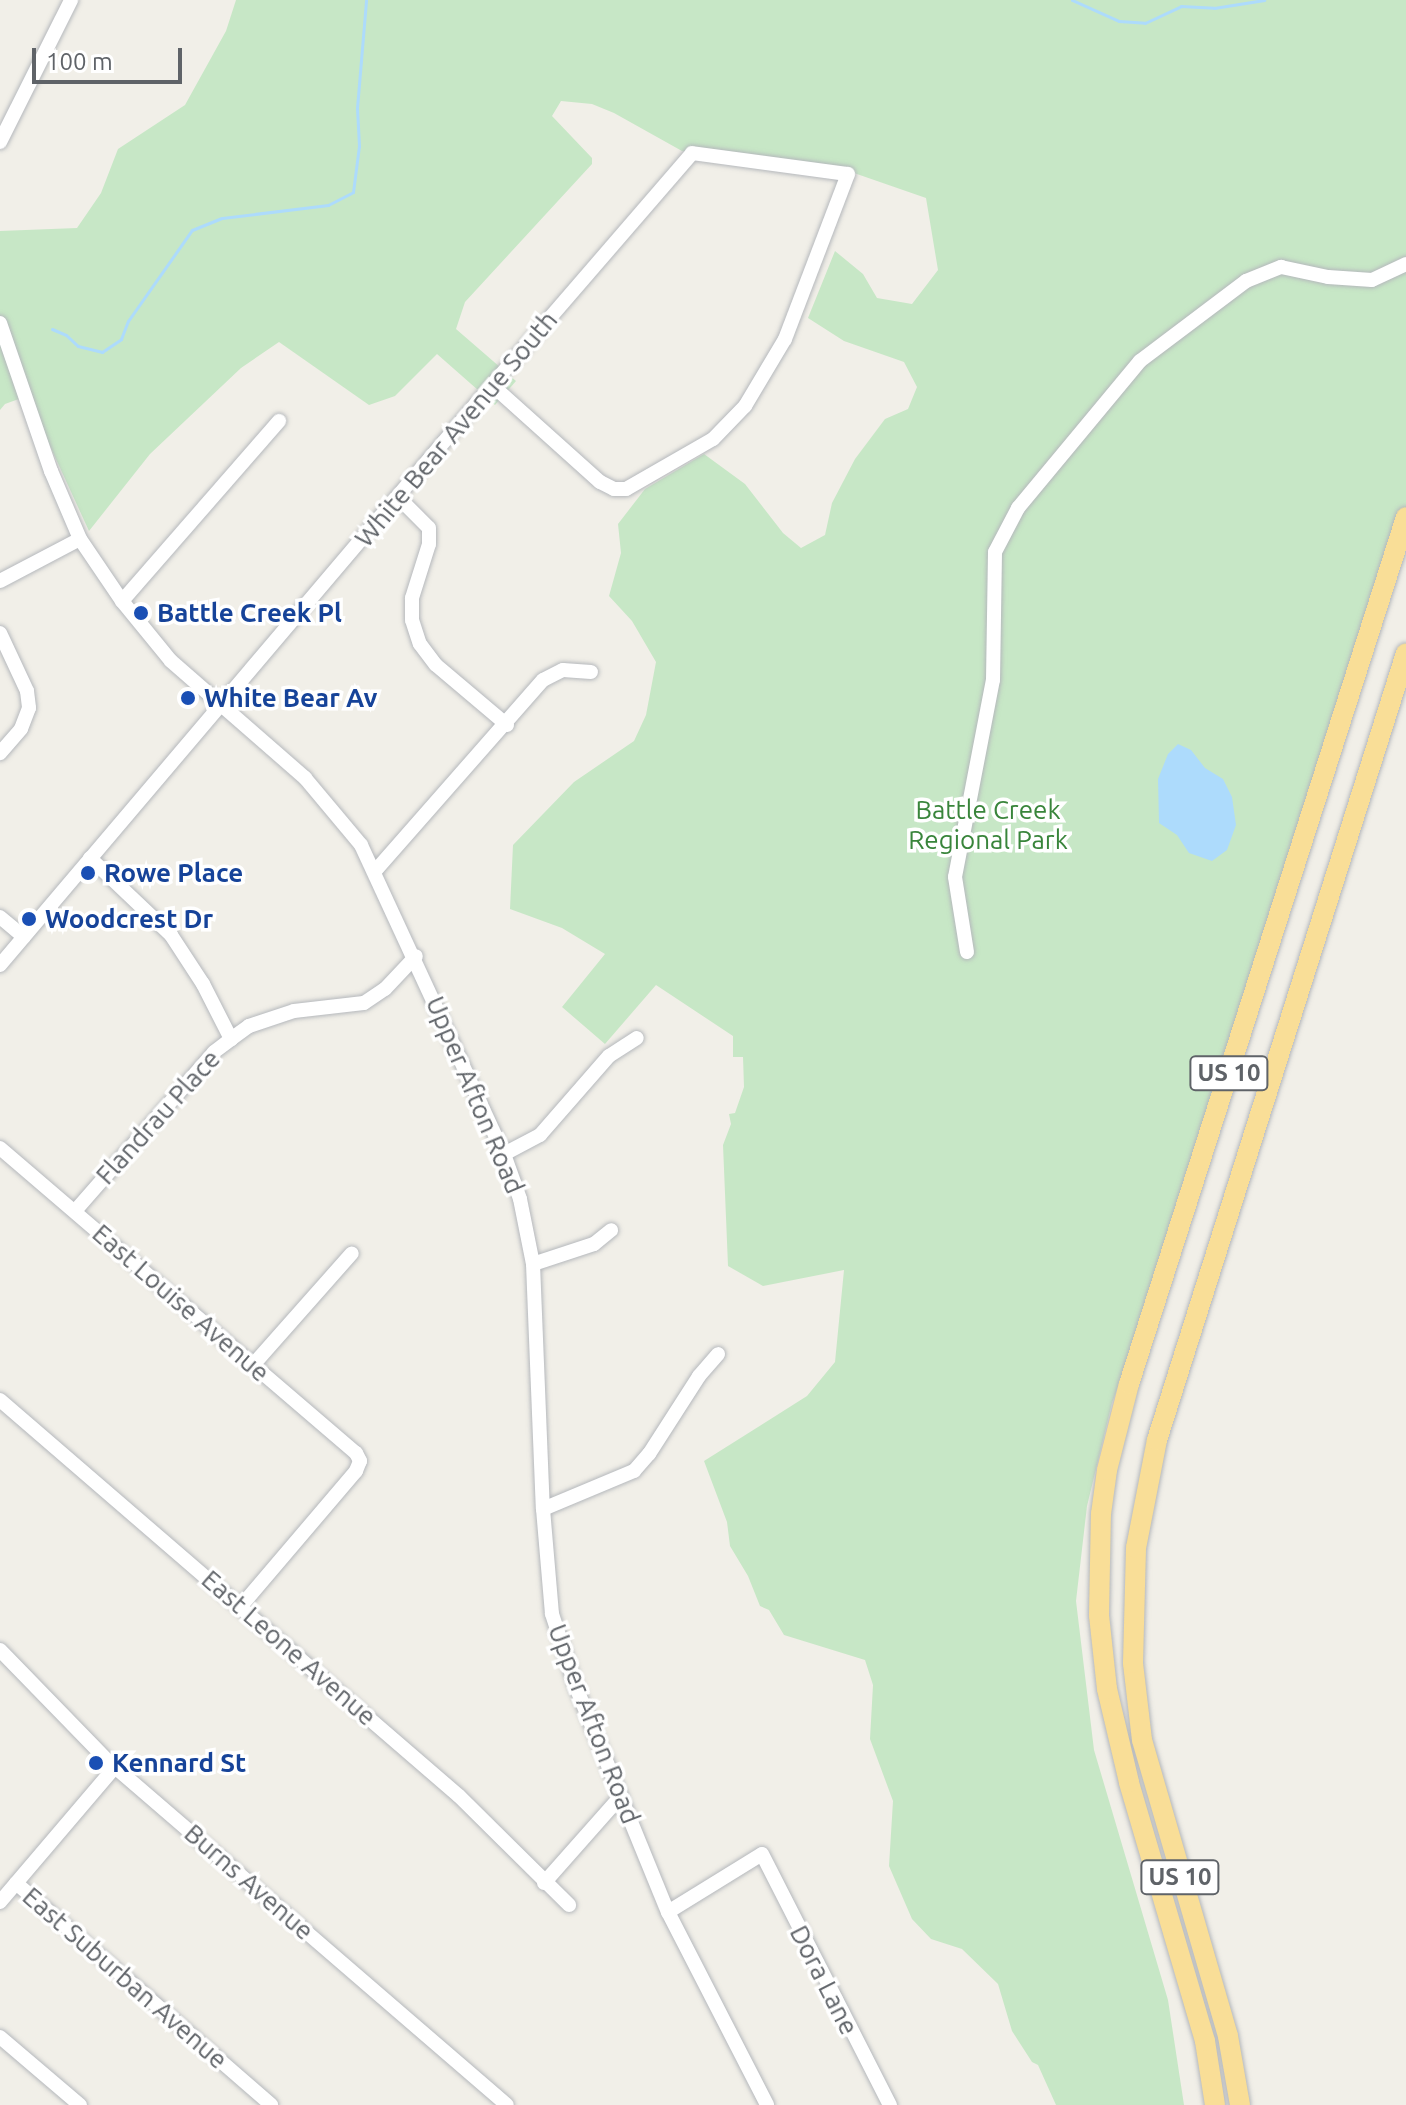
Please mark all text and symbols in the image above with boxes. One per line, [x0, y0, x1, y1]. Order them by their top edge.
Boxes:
scale bar [36, 32, 186, 82]
text: 100 m [46, 48, 113, 75]
street label: White Bear Avenue South [348, 305, 564, 553]
place label: Battle Creek Pl [157, 597, 342, 629]
marker: Battle Creek Pl [132, 604, 150, 622]
place label: White Bear Av [204, 682, 377, 714]
marker: White Bear Av [179, 689, 197, 707]
park label: Battle Creek Regional Park [908, 794, 1068, 856]
place label: Rowe Place [104, 857, 243, 889]
marker: Rowe Place [79, 864, 97, 882]
place label: Woodcrest Dr [45, 903, 213, 935]
marker: Woodcrest Dr [20, 910, 38, 928]
street label: Upper Afton Road [419, 992, 531, 1198]
street label: Flandrau Place [90, 1043, 226, 1191]
road number: US 10 [1189, 1053, 1269, 1093]
street label: East Louise Avenue [86, 1218, 276, 1388]
street label: East Leone Avenue [195, 1564, 383, 1732]
street label: Upper Afton Road [542, 1620, 646, 1828]
place label: Kennard St [112, 1747, 246, 1779]
marker: Kennard St [87, 1754, 105, 1772]
street label: Burns Avenue [178, 1817, 320, 1947]
road number: US 10 [1140, 1857, 1220, 1897]
street label: East Suburban Avenue [16, 1881, 234, 2075]
street label: Dora Lane [783, 1920, 865, 2040]

